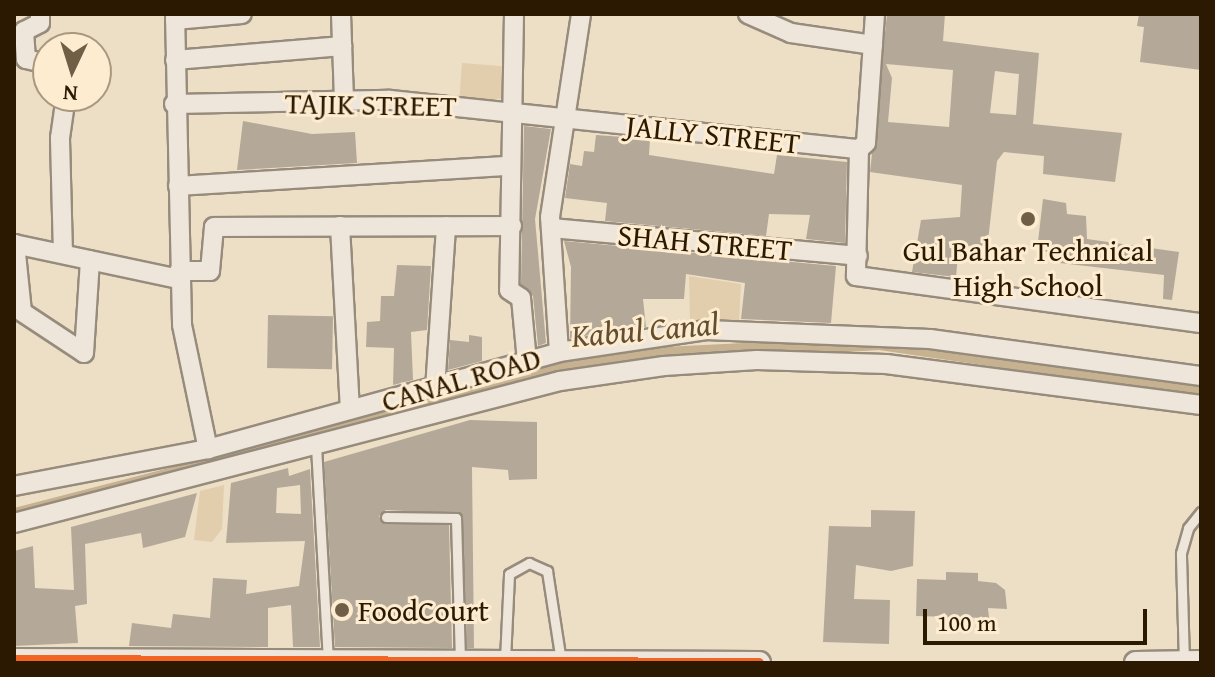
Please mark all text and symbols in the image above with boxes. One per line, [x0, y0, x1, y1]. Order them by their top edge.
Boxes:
north arrow [32, 32, 112, 112]
text: N [62, 77, 79, 110]
street label: TAJIK STREET [285, 85, 457, 123]
street label: JALLY STREET [624, 107, 802, 161]
marker: Gul Bahar Technical High School [1019, 210, 1037, 228]
street label: SHAH STREET [616, 216, 794, 268]
place label: Gul Bahar Technical High School [903, 232, 1153, 302]
water label: Kabul Canal [570, 304, 720, 356]
street label: CANAL ROAD [377, 339, 545, 419]
place label: FoodCourt [358, 592, 489, 628]
scale bar [927, 593, 1151, 643]
marker: FoodCourt [333, 601, 351, 619]
text: 100 m [937, 605, 997, 640]

